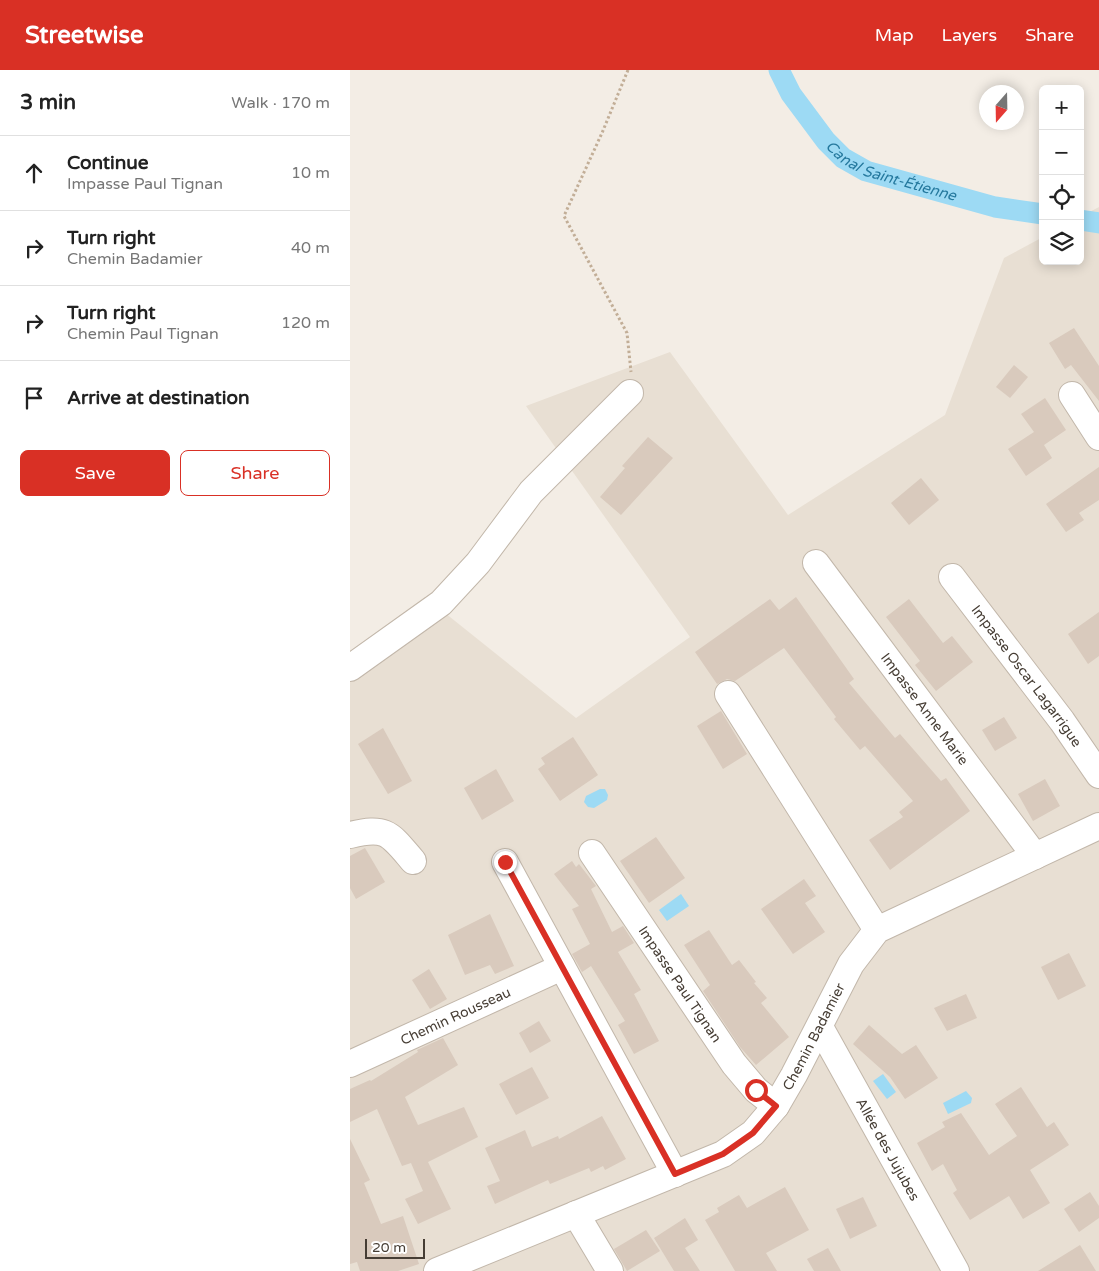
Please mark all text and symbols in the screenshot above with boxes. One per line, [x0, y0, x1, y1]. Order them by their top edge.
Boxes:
text: Streetwise [25, 21, 144, 50]
text: Map [875, 24, 914, 46]
text: Layers [942, 24, 997, 46]
text: Share [1025, 24, 1074, 46]
north arrow [979, 85, 1024, 130]
map controls [1039, 85, 1084, 265]
button: + [1039, 85, 1084, 130]
text: 3 min [20, 90, 76, 115]
text: Walk · 170 m [231, 93, 330, 113]
button: − [1039, 130, 1084, 175]
water label: Canal Saint-Étienne [822, 137, 960, 205]
text: Continue [67, 152, 149, 174]
icon: ahead [20, 159, 48, 187]
text: 10 m [291, 163, 330, 183]
text: Impasse Paul Tignan [67, 174, 223, 194]
button: locate [1039, 175, 1084, 220]
button: layers [1039, 220, 1084, 265]
text: Turn right [67, 227, 155, 249]
icon: right [20, 234, 48, 262]
text: 40 m [291, 238, 330, 258]
text: Chemin Badamier [67, 249, 203, 269]
text: Turn right [67, 302, 155, 324]
icon: right [20, 309, 48, 337]
text: 120 m [281, 313, 330, 333]
text: Chemin Paul Tignan [67, 324, 219, 344]
icon: arrive [20, 384, 48, 412]
text: Arrive at destination [67, 387, 250, 409]
button: Save [20, 450, 170, 496]
button: Share [180, 450, 330, 496]
street label: Impasse Oscar Lagarrigue [968, 602, 1086, 750]
street label: Impasse Anne Marie [878, 649, 972, 768]
route end [494, 851, 517, 874]
street label: Impasse Paul Tignan [635, 923, 725, 1046]
street label: Chemin Badamier [778, 979, 849, 1093]
street label: Chemin Rousseau [398, 983, 513, 1048]
route start [745, 1079, 768, 1102]
street label: Allée des Jujubes [853, 1095, 924, 1204]
scale bar [365, 1236, 425, 1259]
text: 20 m [372, 1239, 406, 1256]

